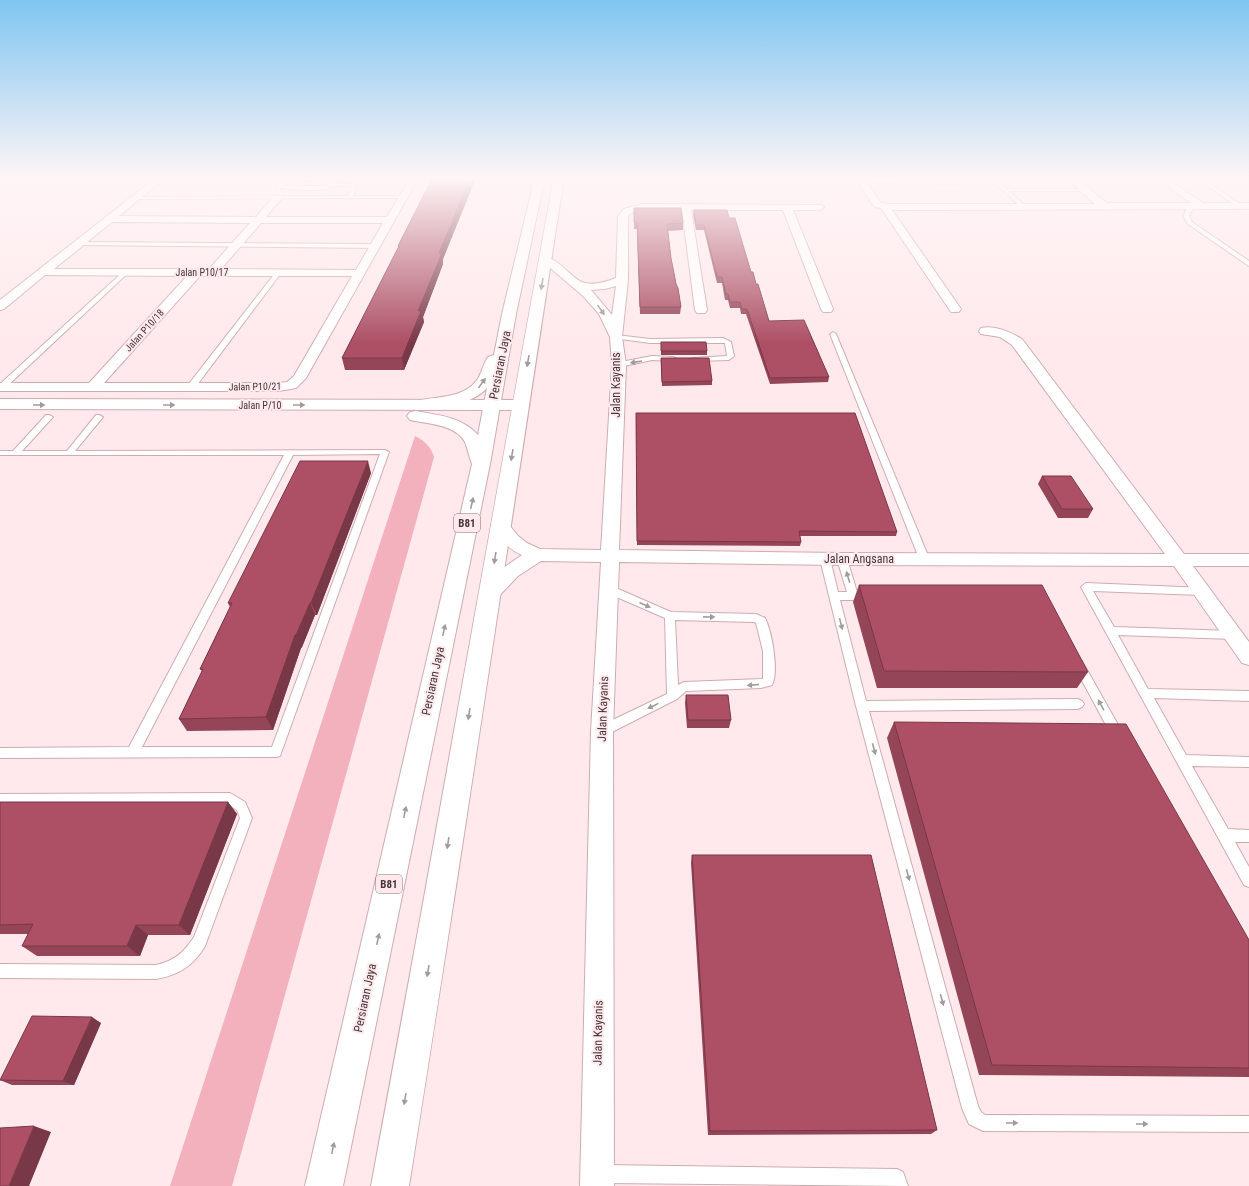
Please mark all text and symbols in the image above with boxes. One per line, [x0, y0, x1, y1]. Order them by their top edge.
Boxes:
street label: Jalan P10/17 [176, 267, 228, 278]
one-way arrow [539, 278, 545, 290]
one-way arrow [597, 305, 605, 315]
street label: Jalan P10/18 [123, 307, 166, 354]
street label: Persiaran Jaya [486, 329, 514, 401]
street label: Jalan Kayanis [609, 352, 623, 418]
one-way arrow [525, 355, 531, 368]
one-way arrow [629, 359, 642, 365]
one-way arrow [478, 377, 486, 388]
street label: Jalan P10/21 [228, 381, 282, 392]
street label: Jalan P/10 [239, 400, 282, 411]
one-way arrow [33, 402, 46, 408]
one-way arrow [163, 402, 176, 408]
one-way arrow [293, 402, 306, 408]
one-way arrow [509, 449, 515, 461]
one-way arrow [469, 497, 475, 509]
road number: B81 [454, 514, 480, 532]
one-way arrow [492, 552, 498, 564]
street label: Jalan Angsana [824, 552, 894, 566]
one-way arrow [845, 571, 851, 583]
one-way arrow [639, 602, 650, 608]
one-way arrow [703, 613, 715, 620]
one-way arrow [838, 618, 844, 630]
one-way arrow [441, 624, 447, 636]
street label: Persiaran Jaya [419, 645, 447, 717]
street label: Jalan Kayanis [595, 676, 611, 742]
one-way arrow [747, 682, 759, 689]
one-way arrow [1098, 699, 1105, 711]
one-way arrow [647, 703, 659, 709]
one-way arrow [466, 708, 472, 721]
one-way arrow [871, 744, 877, 756]
one-way arrow [402, 805, 408, 818]
one-way arrow [445, 837, 451, 849]
one-way arrow [905, 869, 911, 881]
road number: B81 [376, 875, 402, 893]
one-way arrow [375, 932, 381, 945]
street label: Persiaran Jaya [351, 962, 379, 1034]
one-way arrow [424, 965, 430, 977]
one-way arrow [939, 994, 945, 1007]
street label: Jalan Kayanis [590, 1000, 606, 1066]
one-way arrow [402, 1093, 408, 1105]
one-way arrow [1006, 1120, 1019, 1126]
one-way arrow [1136, 1121, 1149, 1127]
one-way arrow [330, 1142, 336, 1154]

